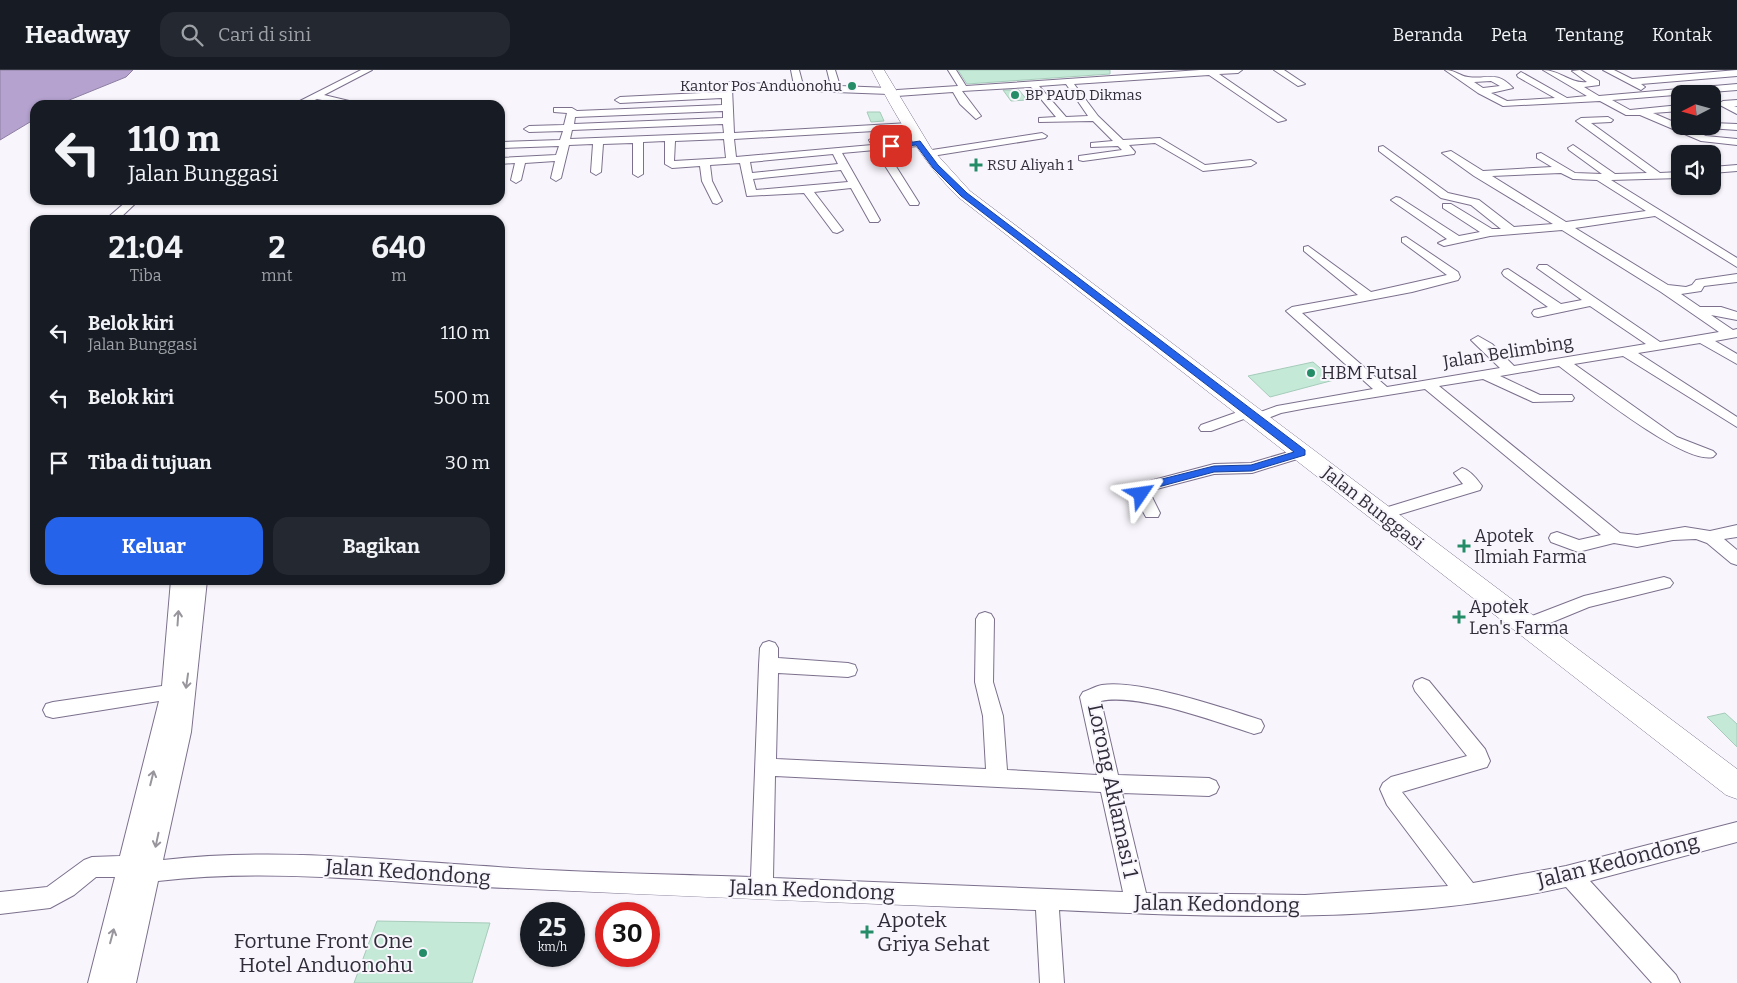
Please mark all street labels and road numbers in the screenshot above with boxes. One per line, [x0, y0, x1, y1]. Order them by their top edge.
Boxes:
street label: Jalan Belimbing [1440, 331, 1575, 373]
street label: Jalan Bunggasi [1317, 461, 1428, 555]
street label: Lorong Aklamasi 1 [1082, 701, 1144, 881]
street label: Jalan Kedondong [1534, 828, 1702, 894]
street label: Jalan Kedondong [324, 853, 492, 891]
street label: Jalan Kedondong [728, 874, 895, 906]
street label: Jalan Kedondong [1133, 890, 1300, 918]

